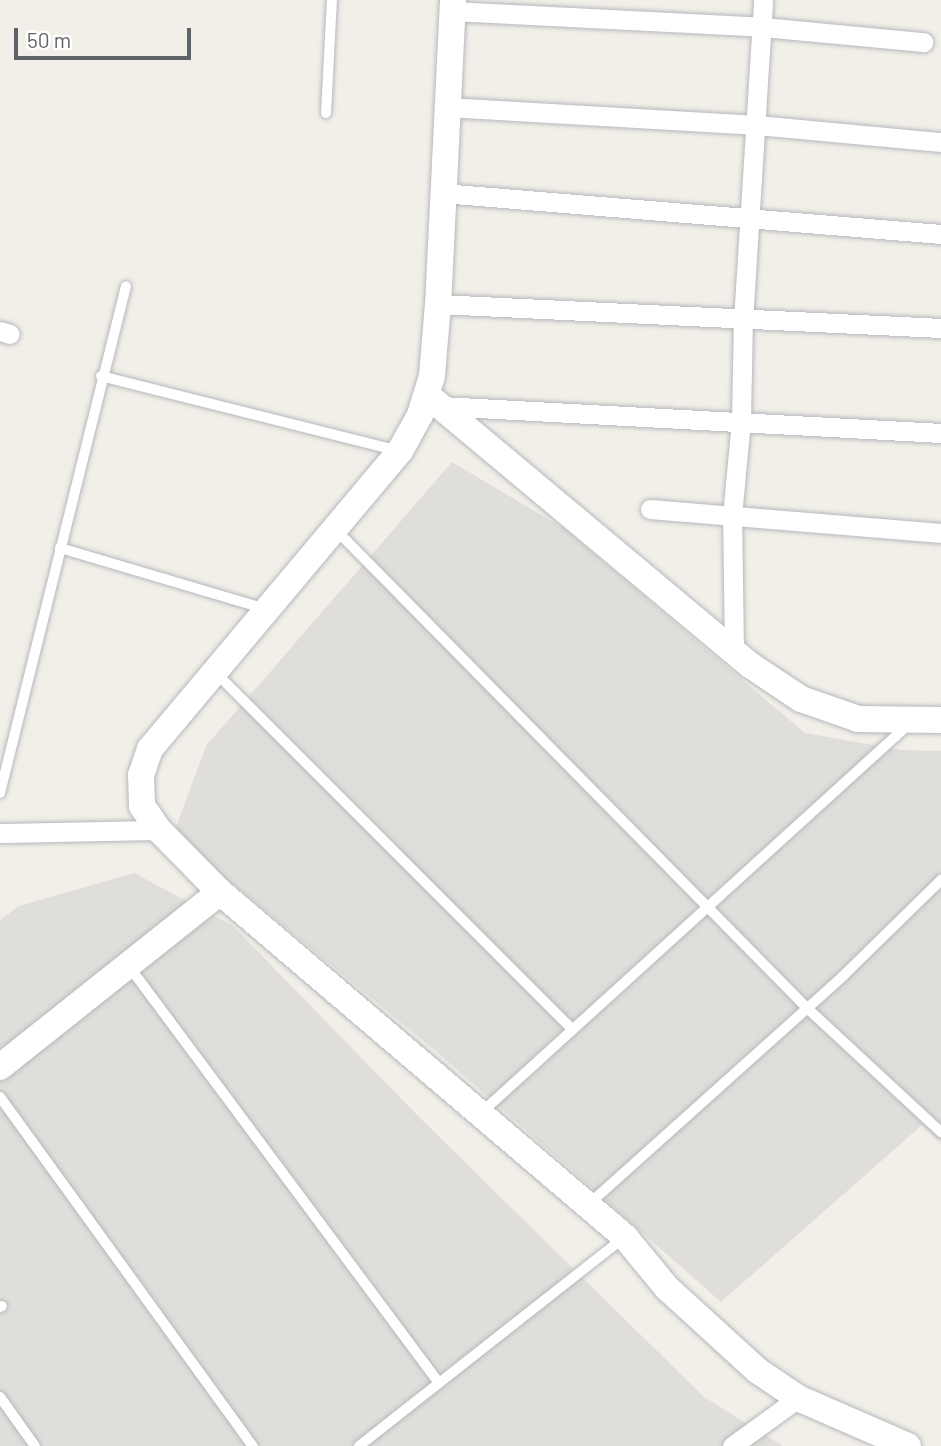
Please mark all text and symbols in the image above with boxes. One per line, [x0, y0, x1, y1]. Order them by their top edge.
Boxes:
scale bar [18, 14, 194, 58]
text: 50 m [27, 27, 71, 52]

